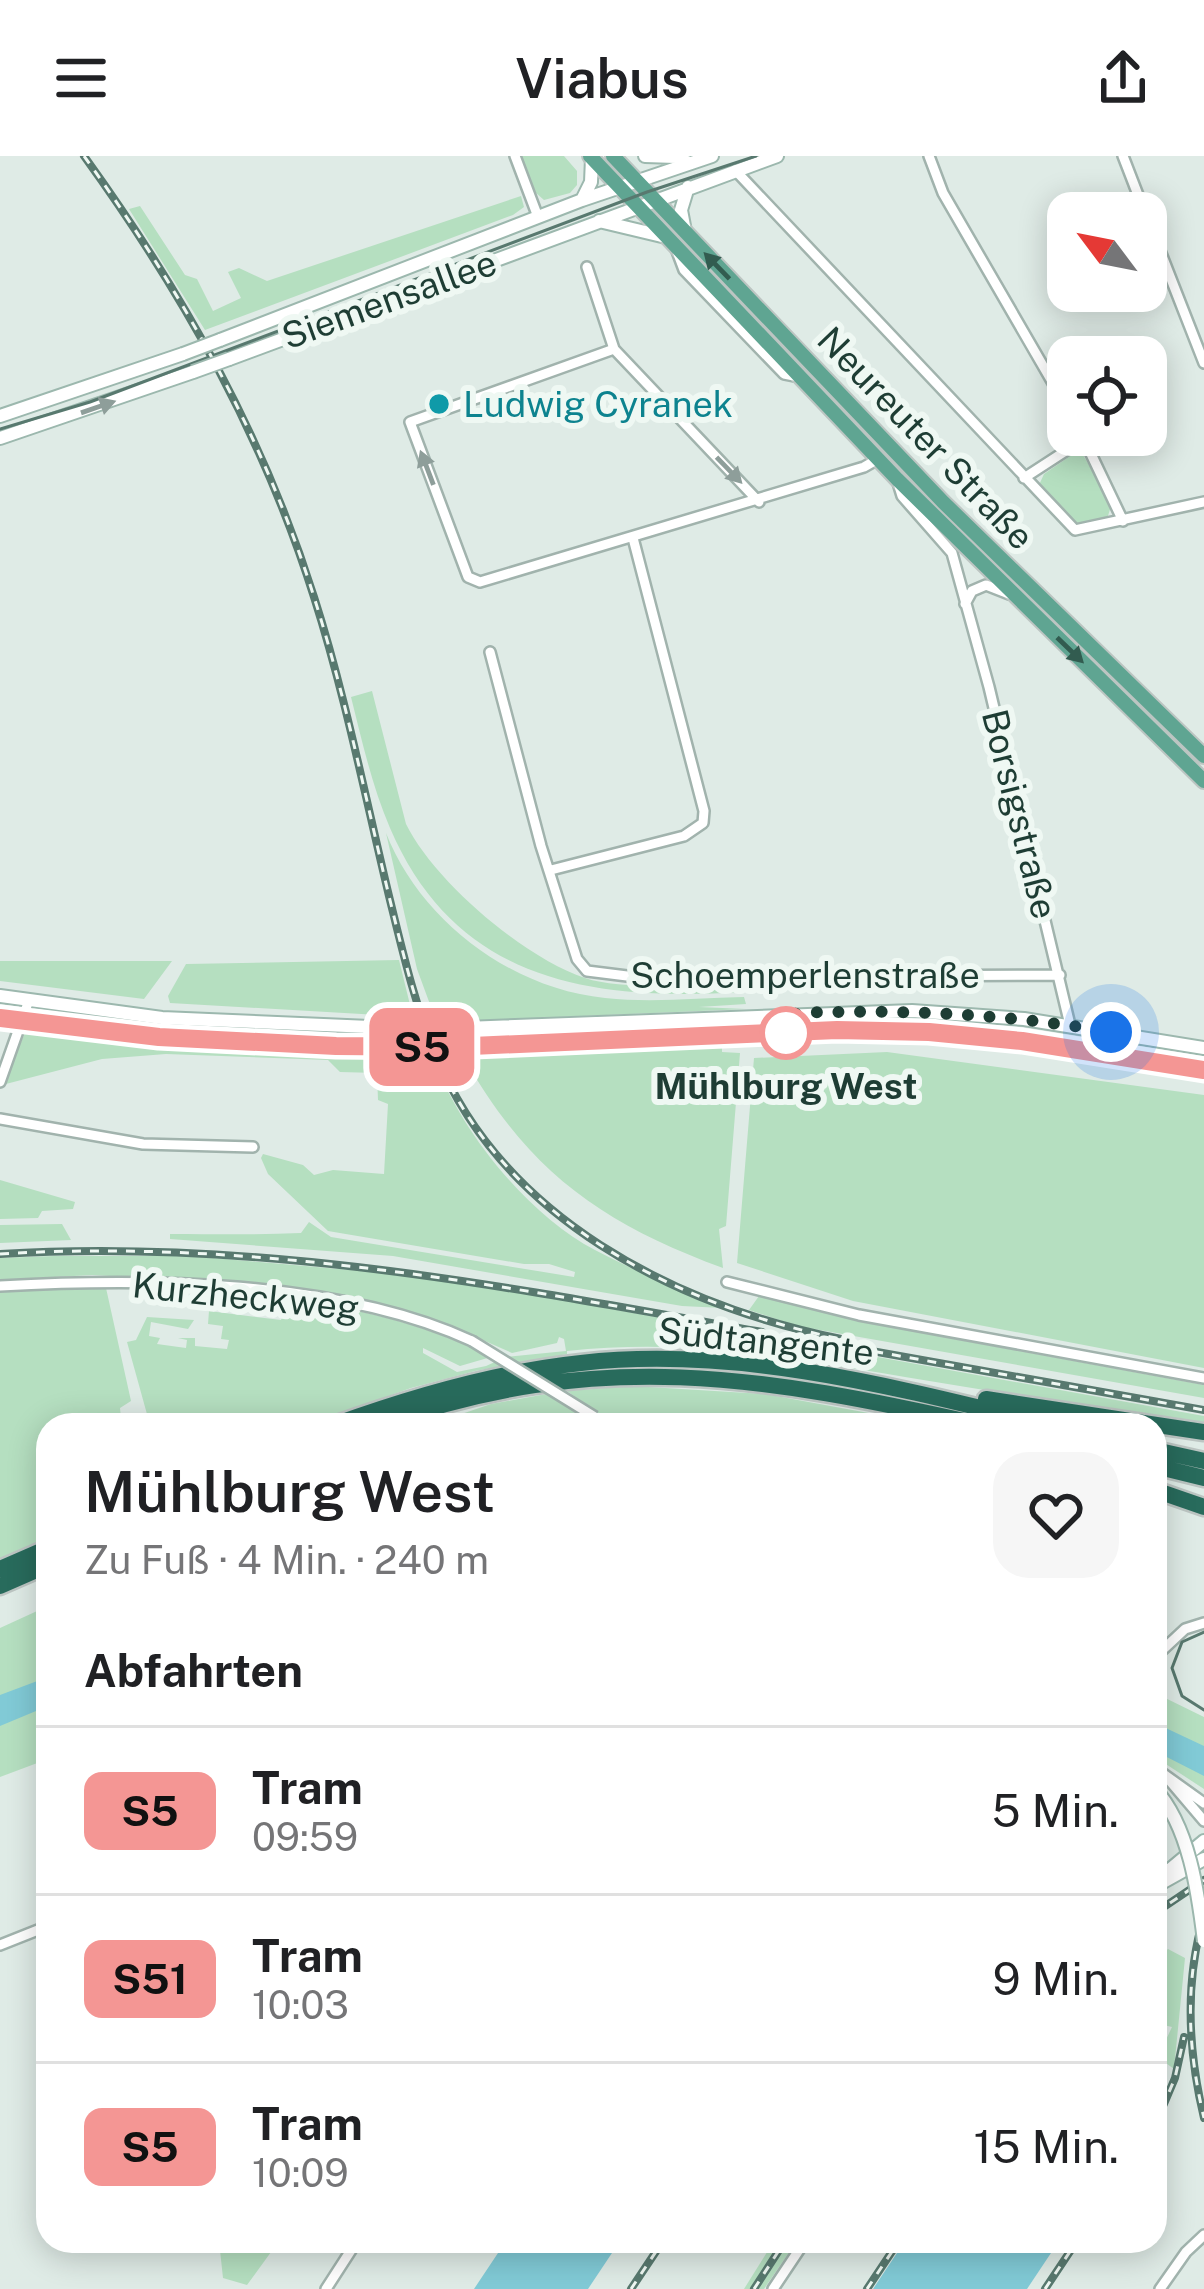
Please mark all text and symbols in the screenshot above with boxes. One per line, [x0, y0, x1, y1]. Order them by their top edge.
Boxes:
icon: menu [48, 45, 114, 111]
icon: share [1090, 45, 1156, 111]
text: Viabus [515, 47, 689, 110]
north arrow [1047, 192, 1167, 312]
map controls [1047, 192, 1167, 456]
street label: Siemensallee [276, 241, 502, 357]
one-way arrow [704, 251, 731, 280]
street label: Neureuter Straße [809, 318, 1043, 558]
button: locate [1047, 336, 1167, 456]
place label: Ludwig Cyranek [463, 383, 733, 425]
marker: Ludwig Cyranek [426, 391, 452, 417]
one-way arrow [80, 397, 116, 415]
one-way arrow [416, 449, 435, 485]
one-way arrow [714, 455, 742, 484]
one-way arrow [1055, 635, 1084, 663]
street label: Borsigstraße [974, 705, 1066, 923]
street label: Schoemperlenstraße [630, 954, 980, 996]
your location [1081, 1002, 1141, 1062]
line badge: S5 [368, 1008, 476, 1086]
marker: Mühlburg West [761, 1008, 811, 1058]
text: S5 [393, 1022, 451, 1071]
place label: Mühlburg West [654, 1065, 918, 1107]
street label: Kurzheckweg [131, 1263, 361, 1329]
street label: Südtangente [656, 1309, 876, 1373]
button: heart [993, 1452, 1119, 1578]
text: Mühlburg West [84, 1458, 495, 1525]
text: Zu Fuß · 4 Min. · 240 m [84, 1537, 489, 1583]
text: Abfahrten [84, 1644, 303, 1697]
text: Tram [252, 1761, 363, 1814]
text: 5 Min. [992, 1784, 1119, 1837]
text: S5 [121, 1786, 179, 1835]
text: 09:59 [252, 1814, 358, 1860]
text: Tram [252, 1929, 363, 1982]
text: 9 Min. [993, 1952, 1119, 2005]
text: S51 [112, 1954, 188, 2003]
text: 10:03 [252, 1982, 349, 2028]
text: Tram [252, 2097, 363, 2150]
text: 15 Min. [974, 2120, 1119, 2173]
text: S5 [121, 2122, 179, 2171]
text: 10:09 [252, 2150, 349, 2196]

